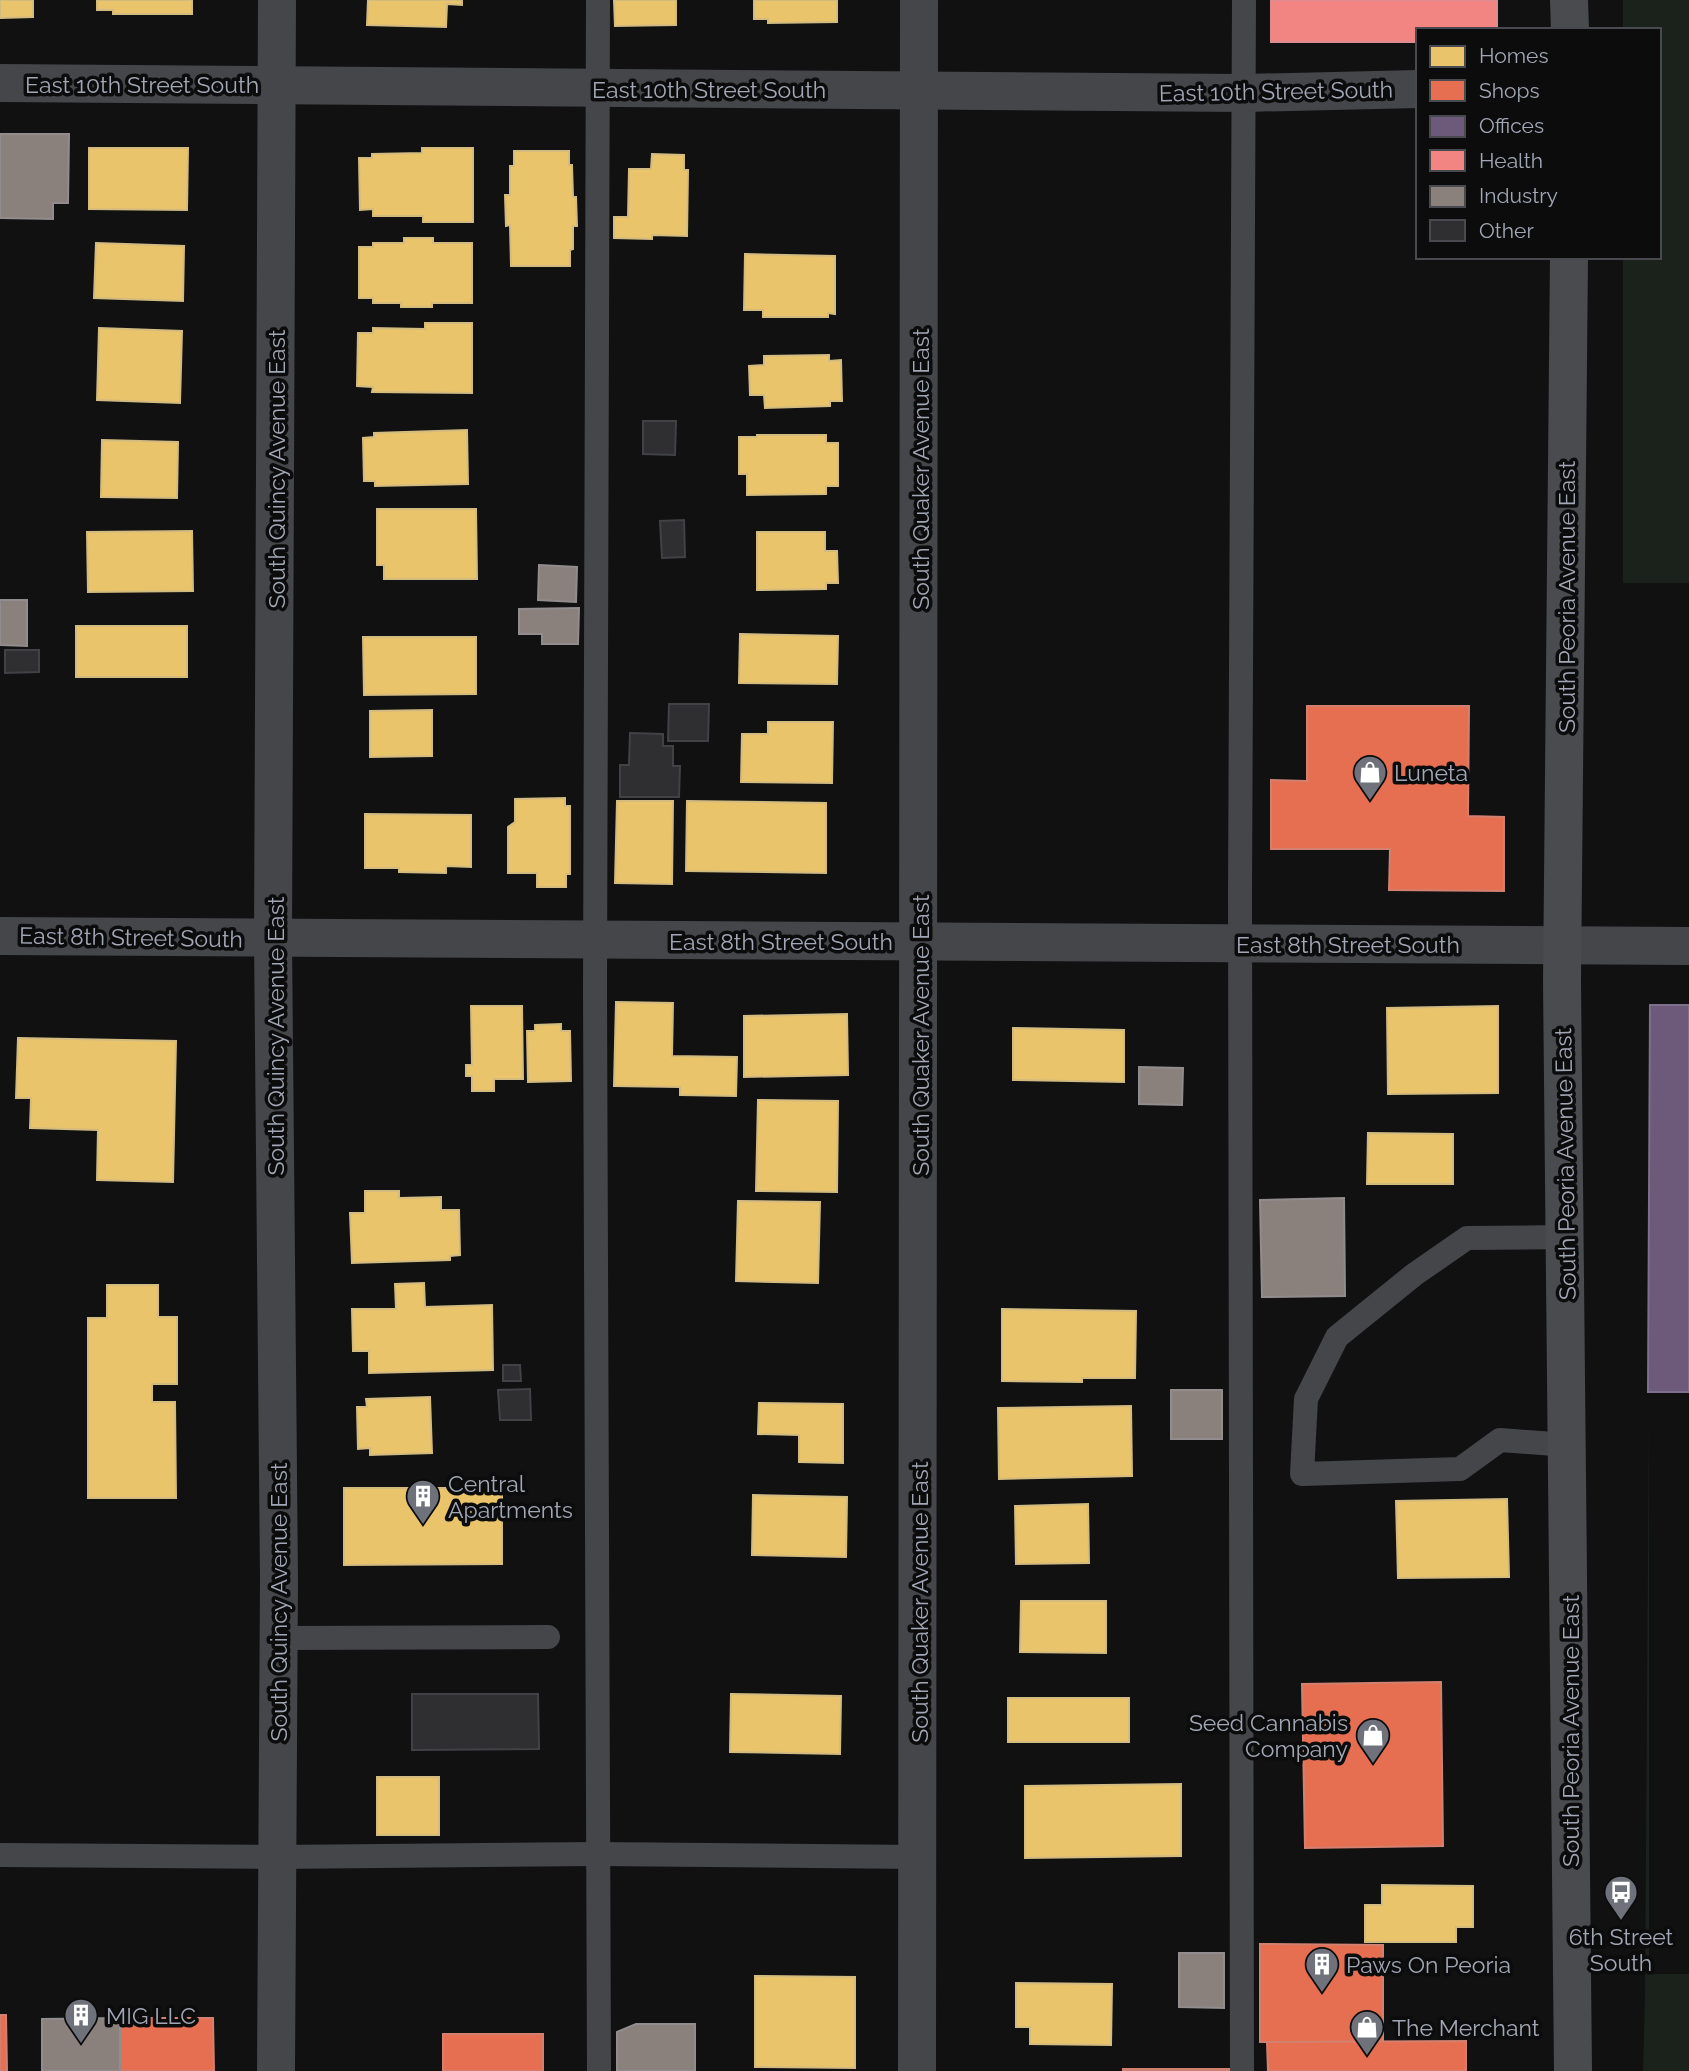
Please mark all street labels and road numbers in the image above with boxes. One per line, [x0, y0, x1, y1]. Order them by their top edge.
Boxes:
street label: East 10th Street South [25, 71, 259, 98]
street label: East 10th Street South [1159, 75, 1393, 107]
street label: East 10th Street South [592, 76, 826, 103]
street label: South Quaker Avenue East [907, 328, 934, 610]
street label: South Quincy Avenue East [263, 329, 290, 608]
street label: South Peoria Avenue East [1553, 461, 1580, 733]
street label: South Quaker Avenue East [907, 894, 934, 1176]
street label: South Quincy Avenue East [262, 896, 289, 1175]
street label: East 8th Street South [19, 922, 243, 952]
street label: East 8th Street South [669, 928, 893, 955]
street label: East 8th Street South [1236, 931, 1460, 958]
street label: South Peoria Avenue East [1549, 1027, 1581, 1300]
street label: South Quaker Avenue East [906, 1461, 933, 1743]
street label: South Quincy Avenue East [265, 1462, 292, 1741]
street label: South Peoria Avenue East [1557, 1595, 1584, 1867]

